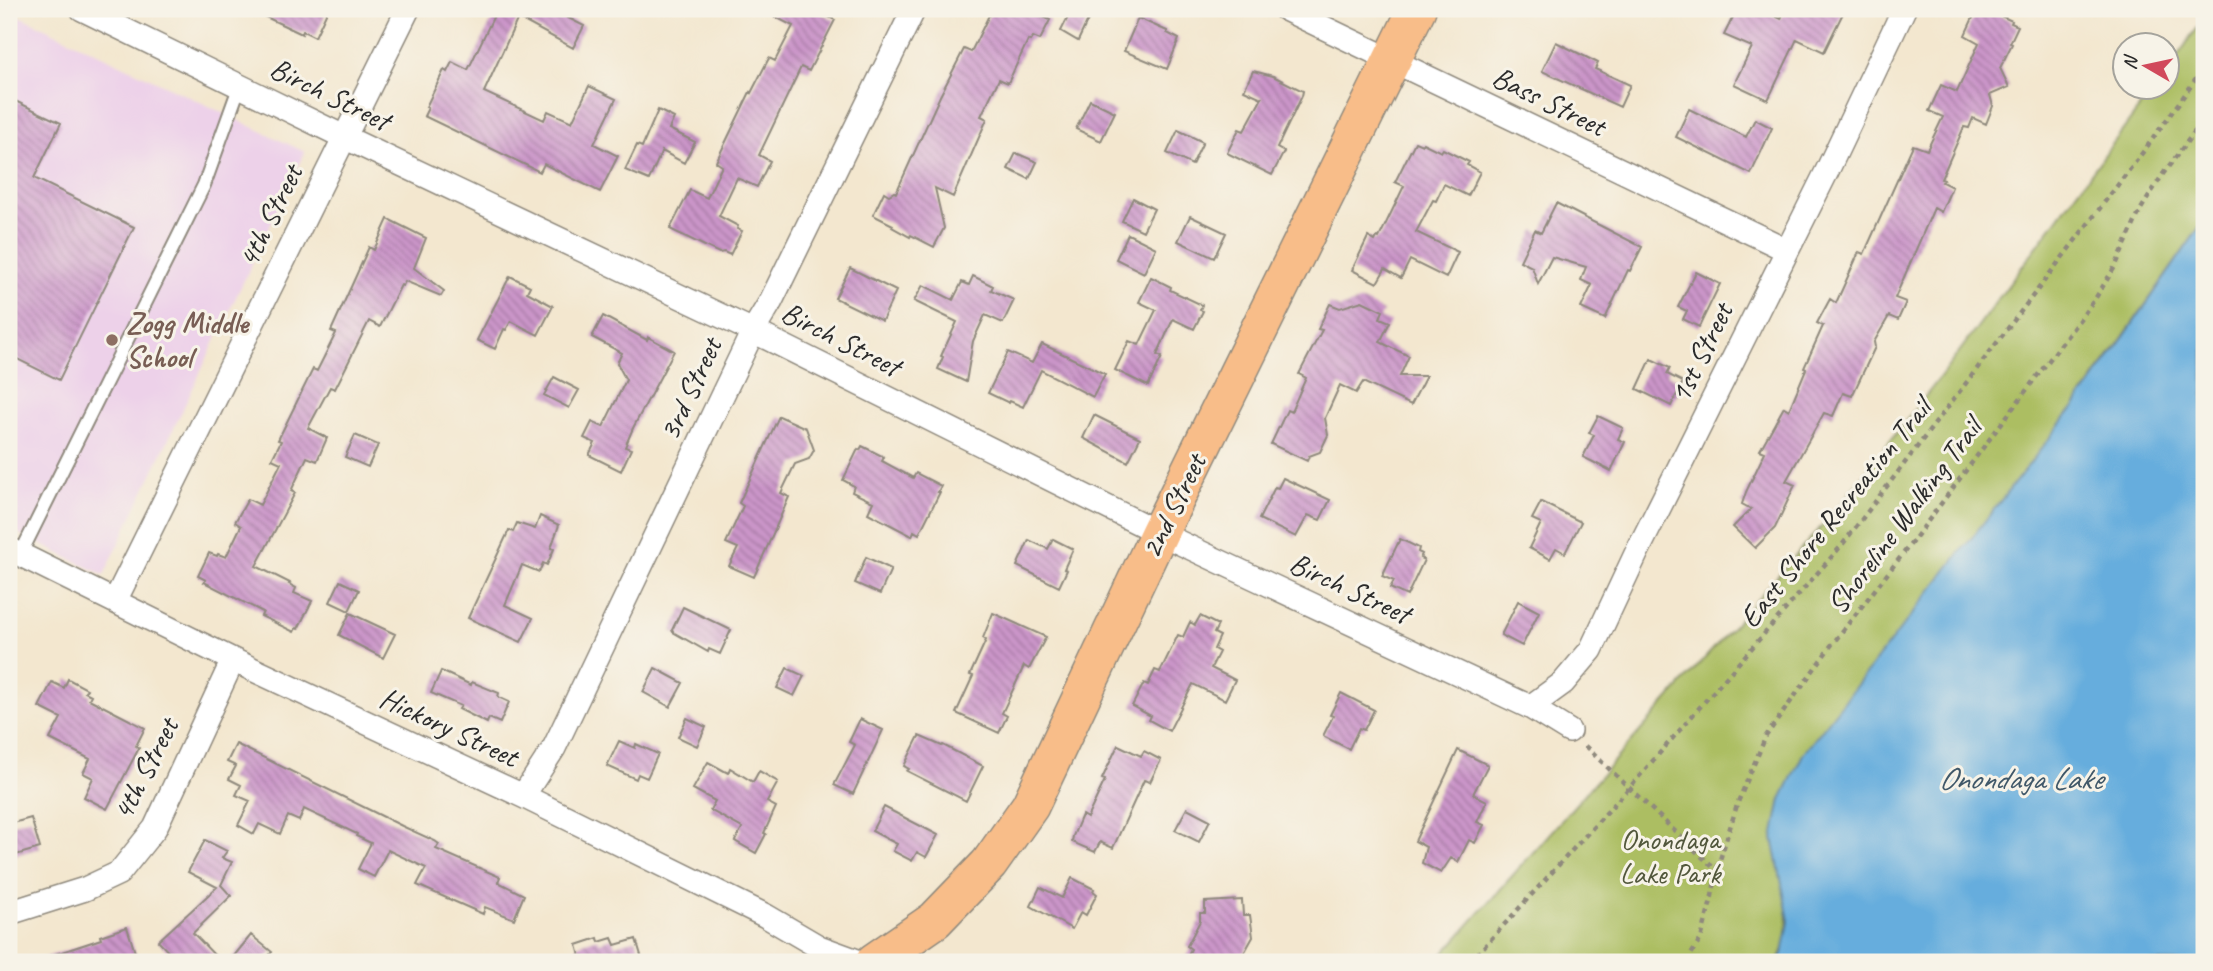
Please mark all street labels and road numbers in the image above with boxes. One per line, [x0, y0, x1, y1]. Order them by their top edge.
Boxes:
street label: Birch Street [264, 49, 400, 141]
street label: Bass Street [1486, 57, 1615, 146]
street label: 4th Street [229, 156, 312, 273]
street label: Birch Street [775, 293, 910, 387]
street label: 1st Street [1661, 294, 1743, 409]
street label: 3rd Street [650, 329, 731, 446]
street label: East Shore Recreation Trail [1731, 387, 1942, 635]
street label: Shoreline Walking Trail [1818, 407, 1993, 621]
street label: 2nd Street [1132, 445, 1216, 564]
street label: Birch Street [1284, 544, 1420, 634]
street label: Hickory Street [374, 678, 527, 777]
street label: 4th Street [103, 709, 188, 826]

